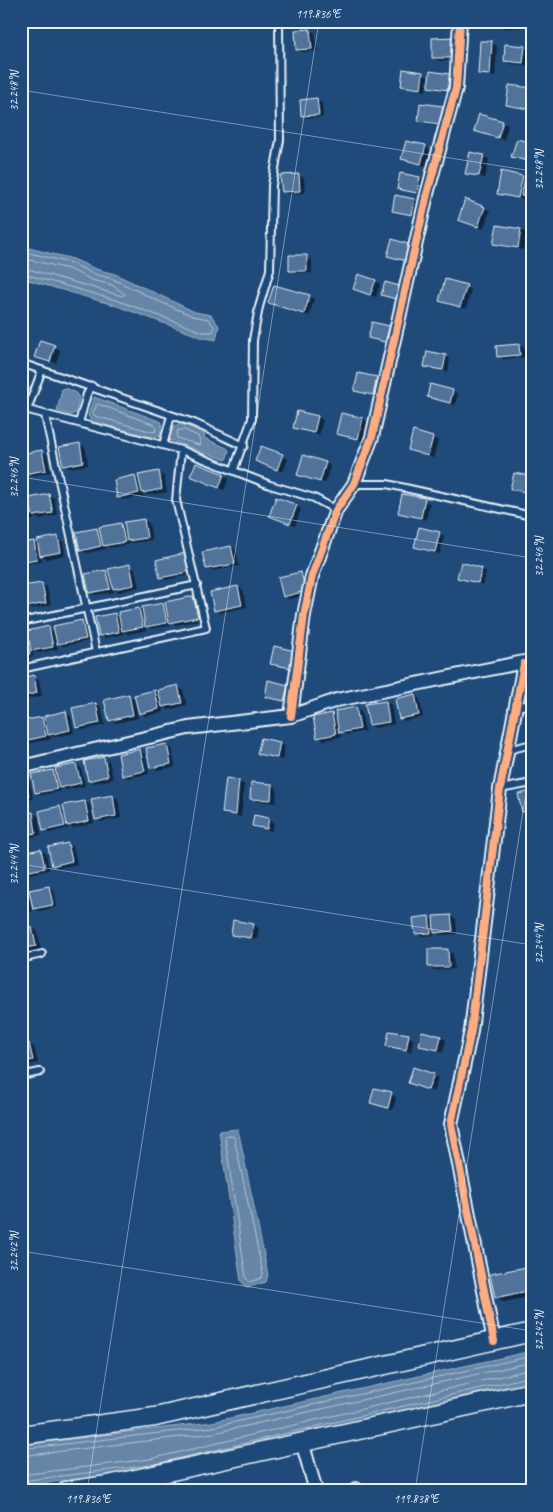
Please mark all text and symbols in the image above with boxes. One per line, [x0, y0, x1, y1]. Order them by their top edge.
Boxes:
text: 119.836°E [296, 6, 342, 22]
text: 32.248°N [6, 69, 22, 111]
text: 32.248°N [531, 148, 547, 190]
text: 32.246°N [6, 456, 22, 498]
text: 32.246°N [531, 535, 547, 577]
text: 32.244°N [6, 843, 22, 885]
text: 32.244°N [531, 922, 547, 964]
text: 32.242°N [6, 1230, 22, 1272]
text: 32.242°N [531, 1309, 547, 1351]
text: 119.836°E [66, 1491, 112, 1507]
text: 119.838°E [394, 1491, 440, 1507]

